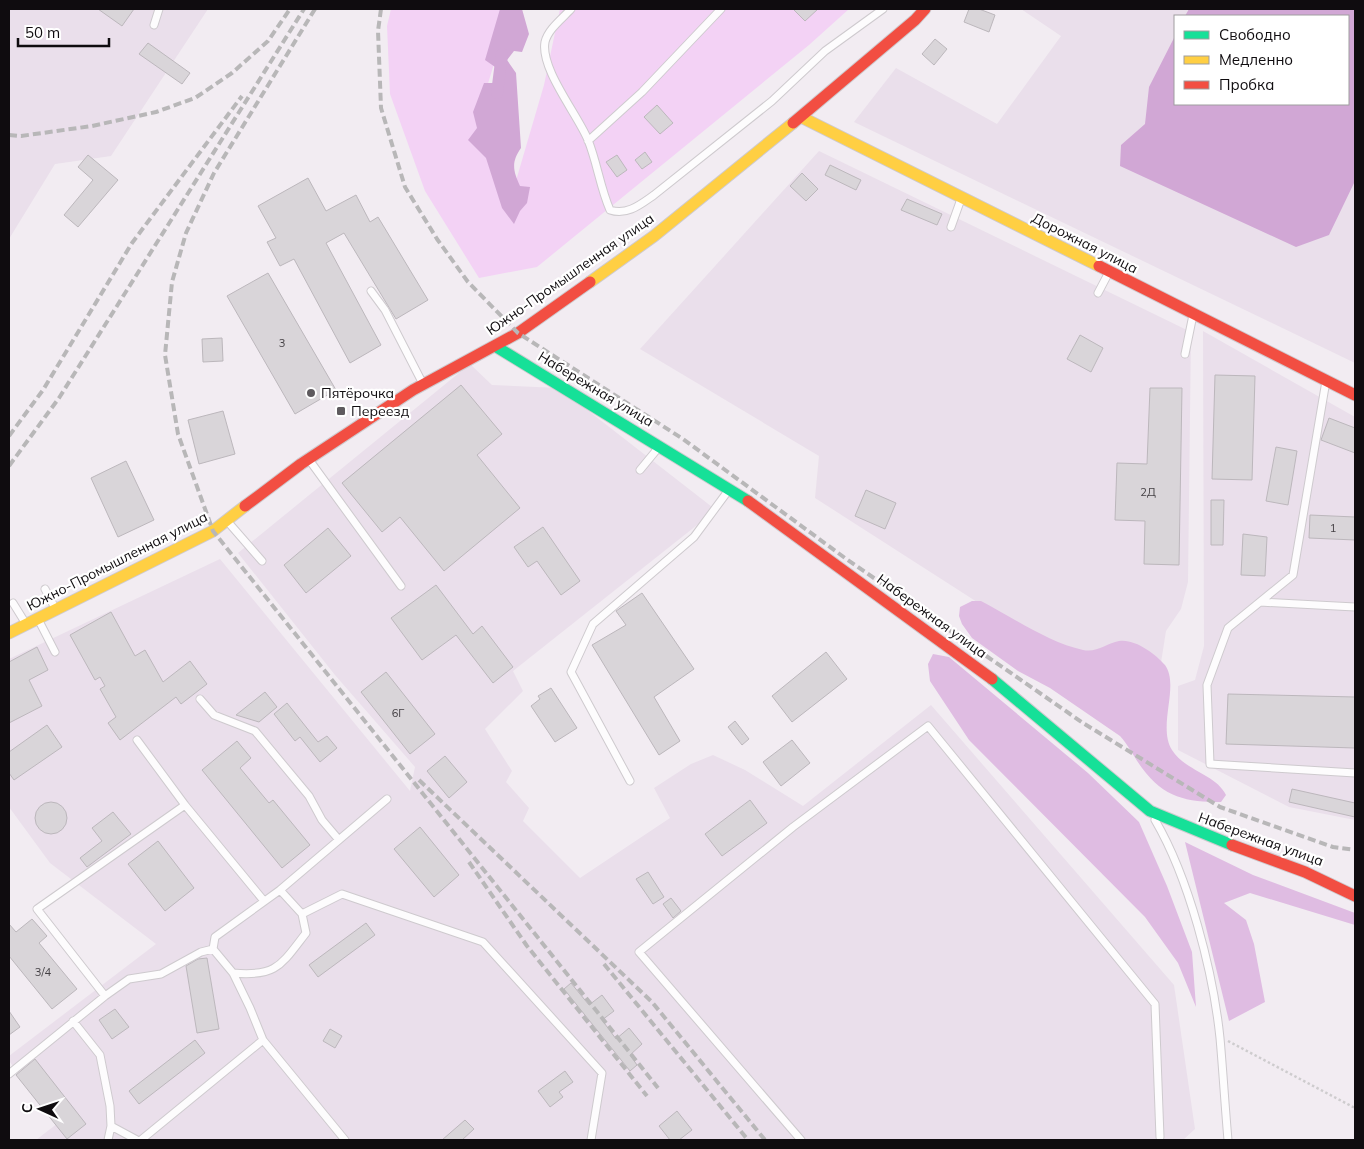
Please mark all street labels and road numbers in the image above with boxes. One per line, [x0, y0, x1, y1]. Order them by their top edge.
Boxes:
street label: Южно-Промышленная улица [483, 209, 657, 339]
street label: Дорожная улица [1029, 209, 1141, 277]
street label: Набережная улица [535, 347, 657, 431]
street label: Южно-Промышленная улица [24, 507, 210, 615]
street label: Набережная улица [873, 570, 991, 662]
street label: Набережная улица [1196, 808, 1326, 870]

